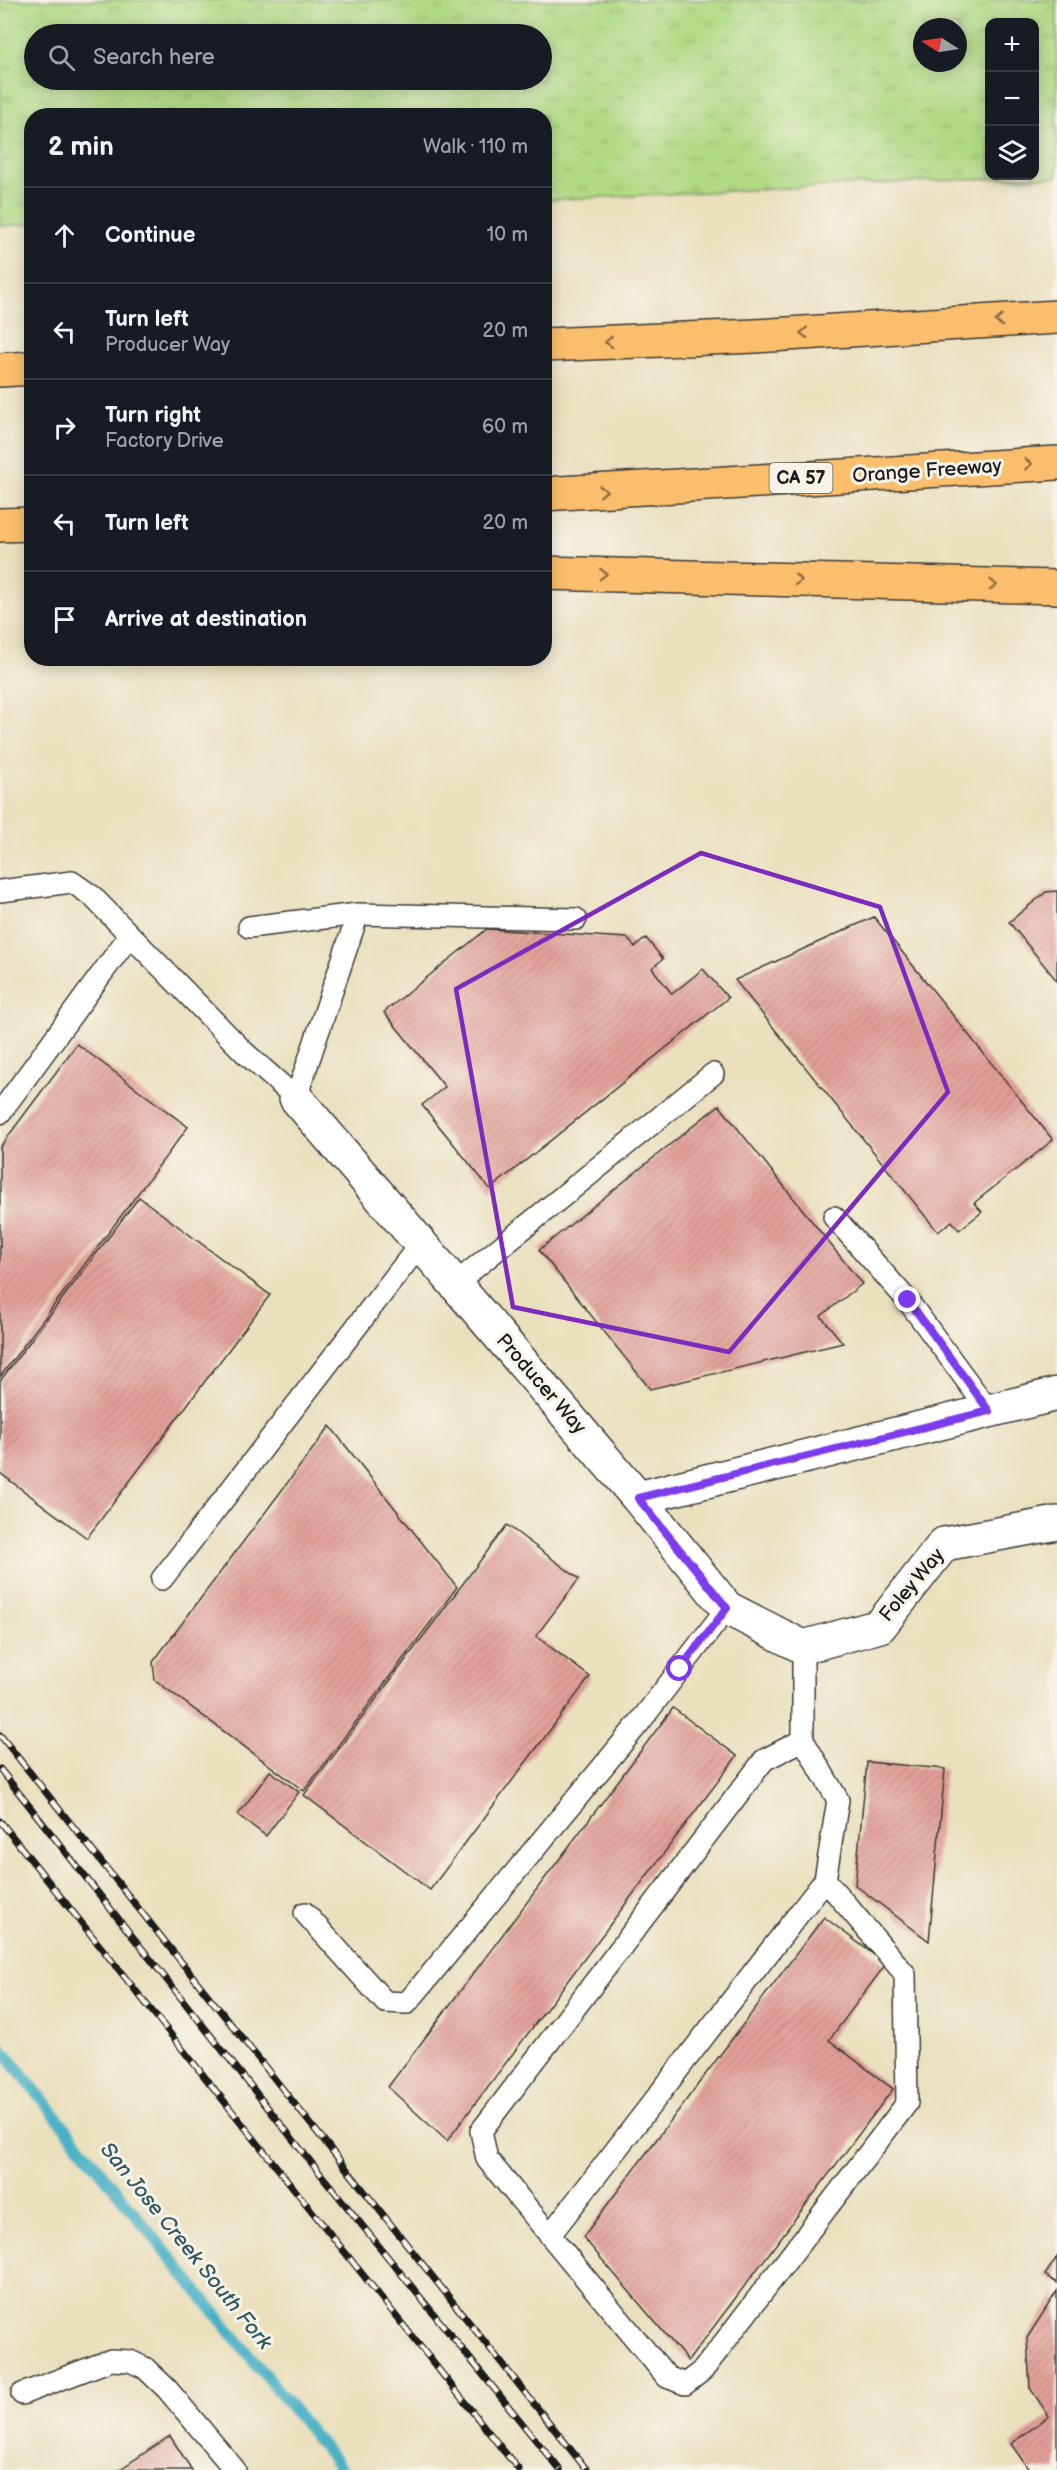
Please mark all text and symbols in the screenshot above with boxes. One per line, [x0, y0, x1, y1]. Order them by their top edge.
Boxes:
north arrow [913, 18, 967, 72]
map controls [985, 18, 1039, 180]
button: + [985, 18, 1039, 72]
search box [24, 24, 552, 90]
icon: search [45, 41, 78, 74]
text: Search here [93, 44, 215, 71]
button: − [985, 72, 1039, 126]
button: layers [985, 126, 1039, 180]
text: 2 min [48, 132, 114, 163]
text: Walk · 110 m [423, 135, 528, 159]
icon: ahead [48, 219, 81, 252]
text: Continue [105, 222, 195, 249]
text: 10 m [487, 223, 528, 247]
text: Turn left [105, 306, 189, 333]
one-way arrow [994, 314, 1003, 327]
icon: left [48, 315, 81, 348]
text: 20 m [483, 319, 528, 343]
one-way arrow [799, 326, 808, 339]
text: Producer Way [105, 333, 230, 357]
one-way arrow [605, 336, 614, 349]
text: Turn right [105, 402, 201, 429]
icon: right [48, 411, 81, 444]
text: 60 m [482, 415, 528, 439]
text: Factory Drive [105, 429, 224, 453]
street label: Orange Freeway [852, 454, 1002, 488]
one-way arrow [1024, 458, 1033, 471]
road number: CA 57 [770, 463, 832, 493]
one-way arrow [598, 484, 607, 497]
icon: left [48, 507, 81, 540]
text: Turn left [105, 510, 189, 537]
text: 20 m [483, 511, 528, 535]
one-way arrow [598, 568, 607, 581]
one-way arrow [793, 573, 802, 586]
one-way arrow [988, 579, 997, 592]
icon: arrive [48, 603, 81, 636]
text: Arrive at destination [105, 606, 307, 633]
route end [894, 1286, 920, 1312]
street label: Producer Way [491, 1329, 591, 1439]
street label: Foley Way [874, 1543, 950, 1627]
route start [666, 1655, 692, 1681]
water label: San Jose Creek South Fork [95, 2138, 278, 2355]

